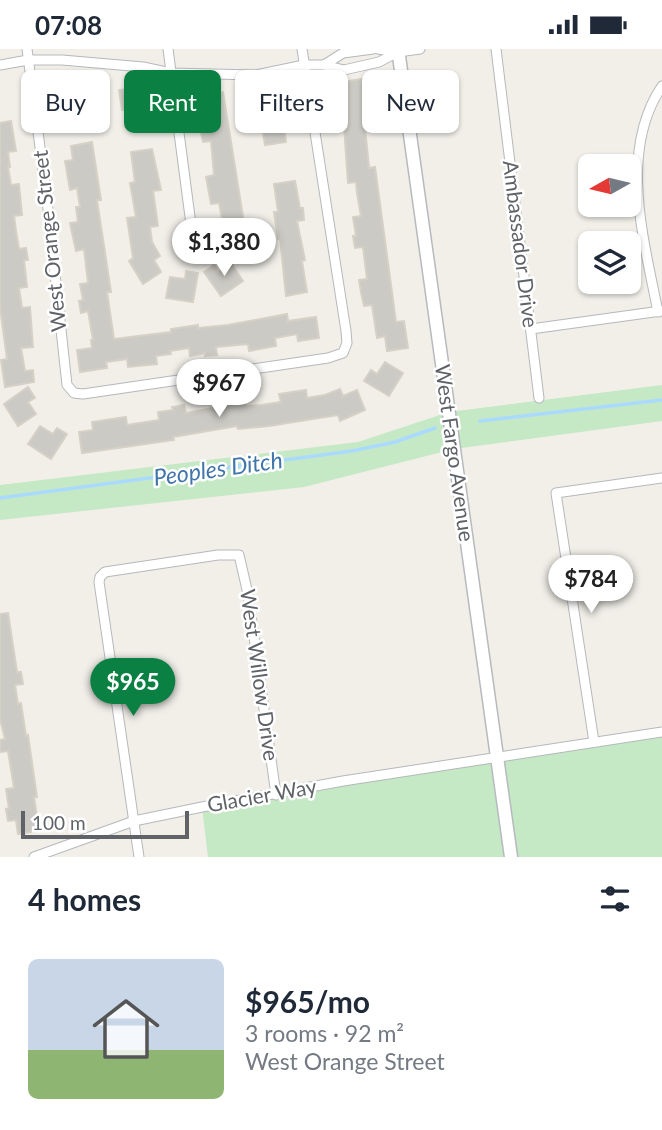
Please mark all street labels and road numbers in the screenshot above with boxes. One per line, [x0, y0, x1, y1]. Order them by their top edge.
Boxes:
street label: West Orange Street [26, 149, 70, 333]
street label: Ambassador Drive [499, 159, 544, 329]
street label: West Fargo Avenue [431, 363, 480, 543]
street label: West Willow Drive [236, 587, 285, 762]
street label: Glacier Way [205, 773, 319, 816]

